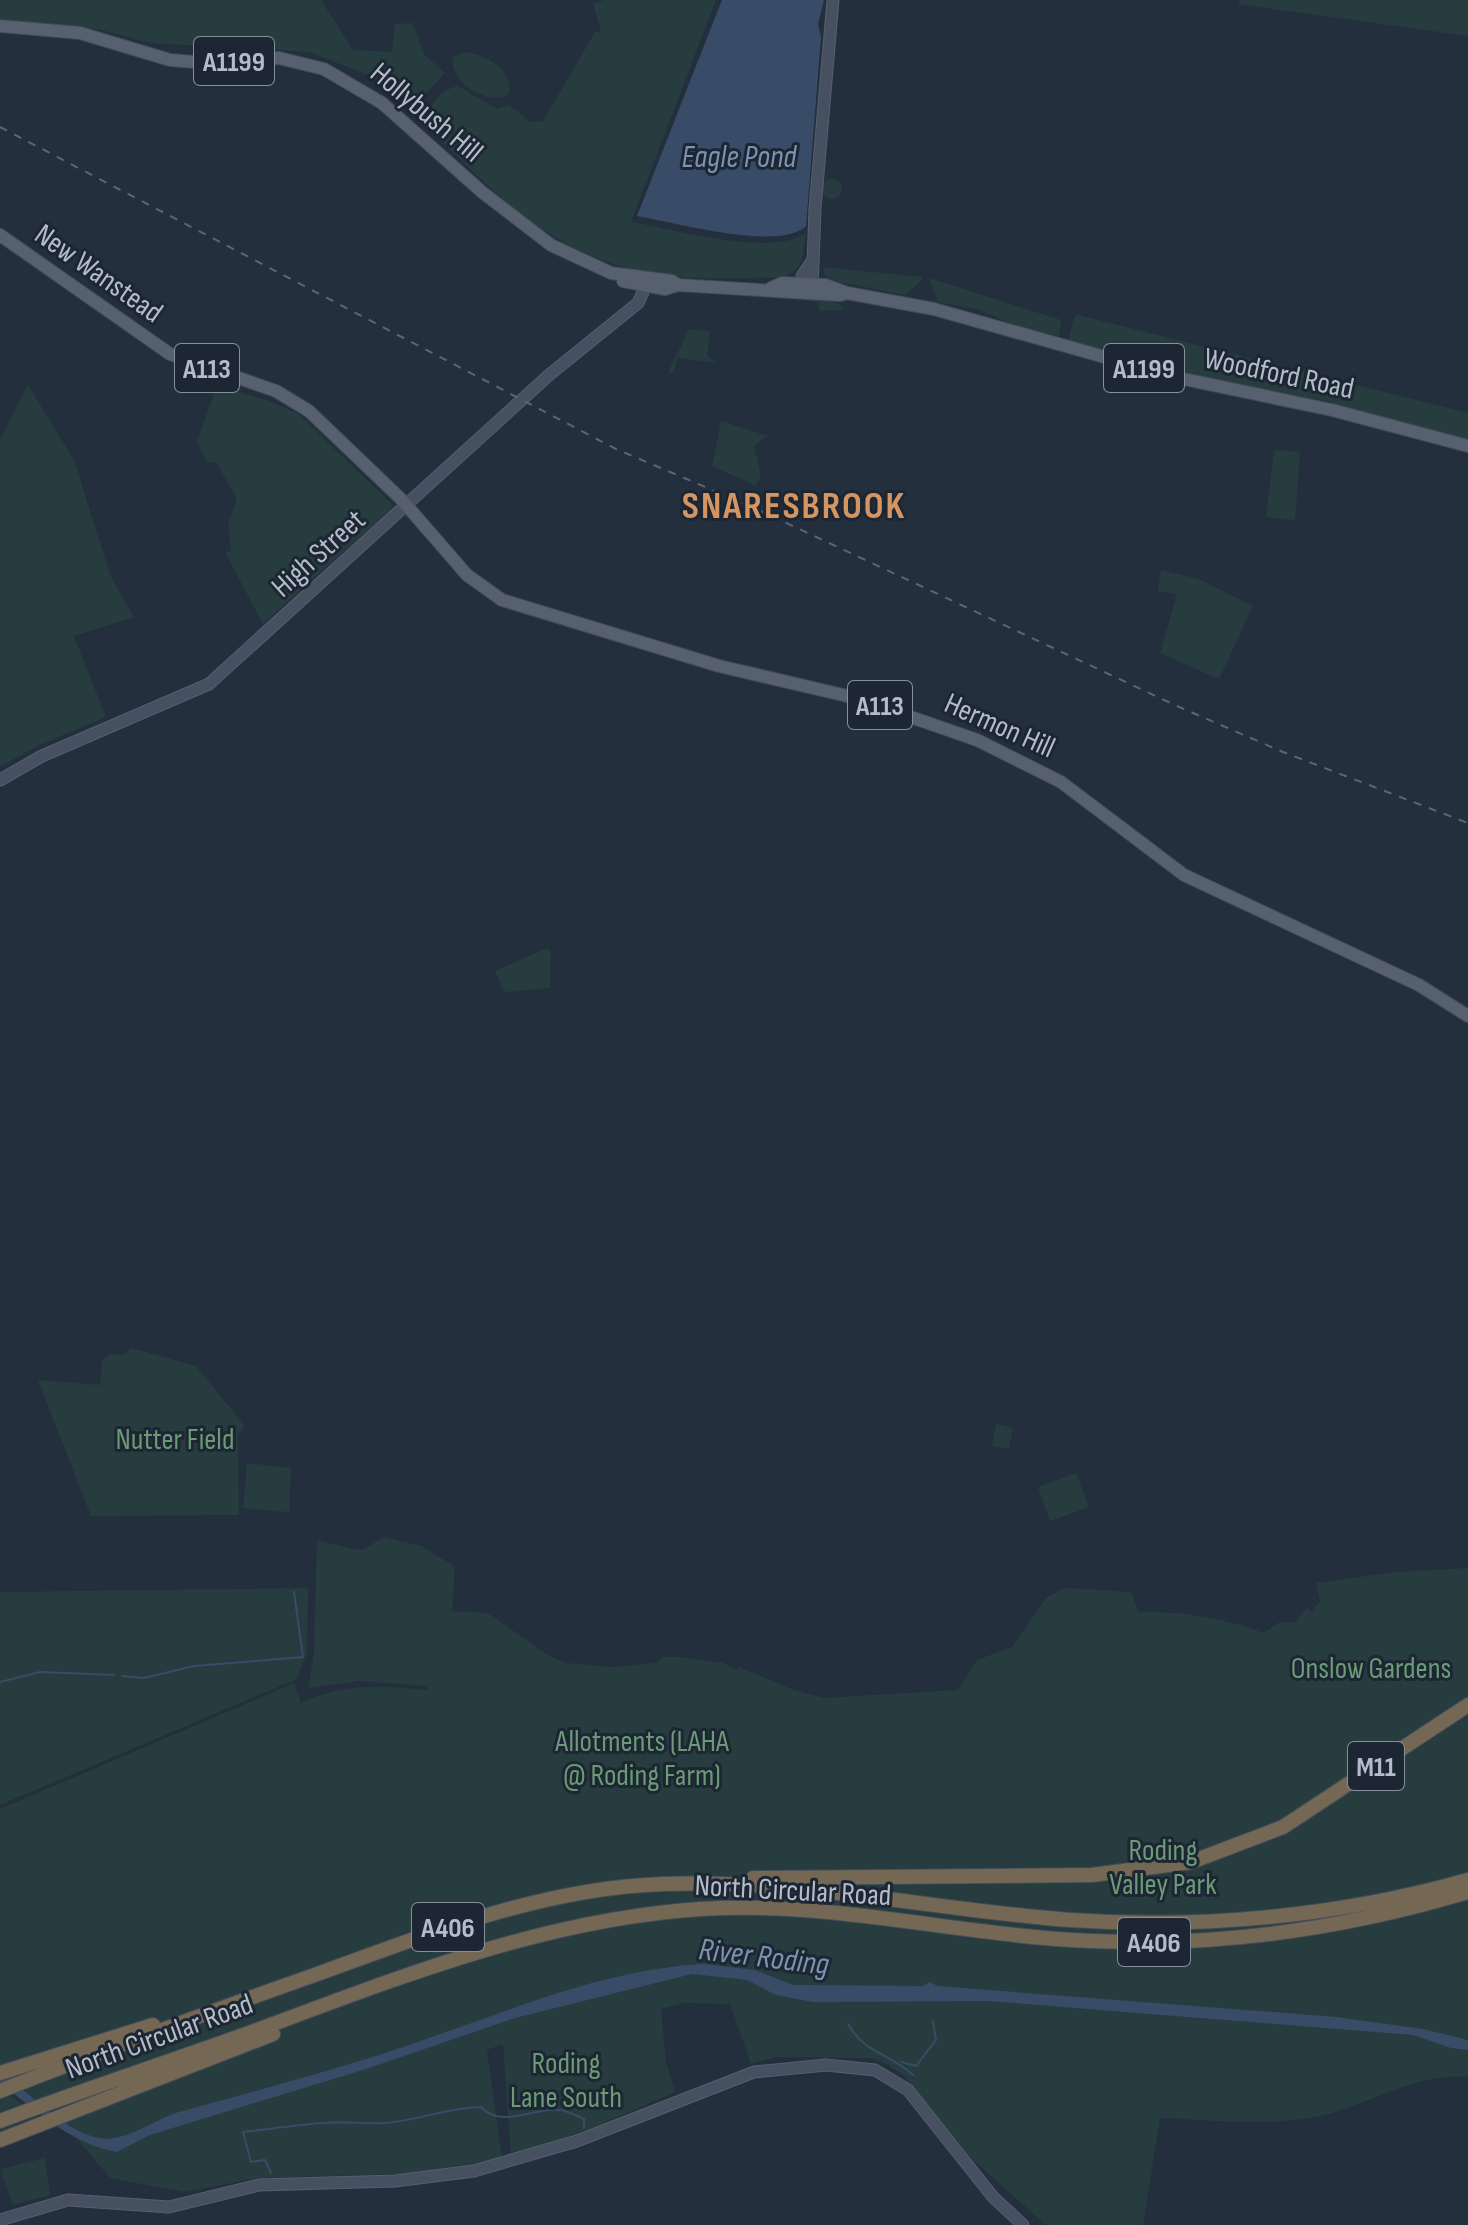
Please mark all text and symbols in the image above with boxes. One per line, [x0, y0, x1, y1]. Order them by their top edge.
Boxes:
road number: A1199 [194, 37, 274, 85]
street label: Hollybush Hill [363, 55, 490, 170]
water label: Eagle Pond [682, 138, 797, 177]
street label: New Wanstead [28, 217, 169, 331]
street label: Woodford Road [1201, 341, 1357, 407]
road number: A113 [175, 344, 239, 392]
road number: A1199 [1104, 344, 1184, 392]
district label: SNARESBROOK [682, 484, 906, 529]
street label: High Street [264, 502, 373, 605]
road number: A113 [848, 681, 912, 729]
street label: Hermon Hill [939, 686, 1060, 766]
park label: Nutter Field [116, 1422, 234, 1458]
park label: Onslow Gardens [1291, 1651, 1451, 1687]
park label: Allotments (LAHA @ Roding Farm) [554, 1724, 729, 1794]
road number: M11 [1348, 1742, 1404, 1790]
park label: Roding Valley Park [1109, 1833, 1217, 1903]
street label: North Circular Road [694, 1868, 892, 1914]
road number: A406 [412, 1903, 484, 1951]
road number: A406 [1118, 1918, 1190, 1966]
water label: River Roding [696, 1930, 831, 1985]
street label: North Circular Road [61, 1986, 258, 2088]
park label: Roding Lane South [510, 2046, 622, 2116]

